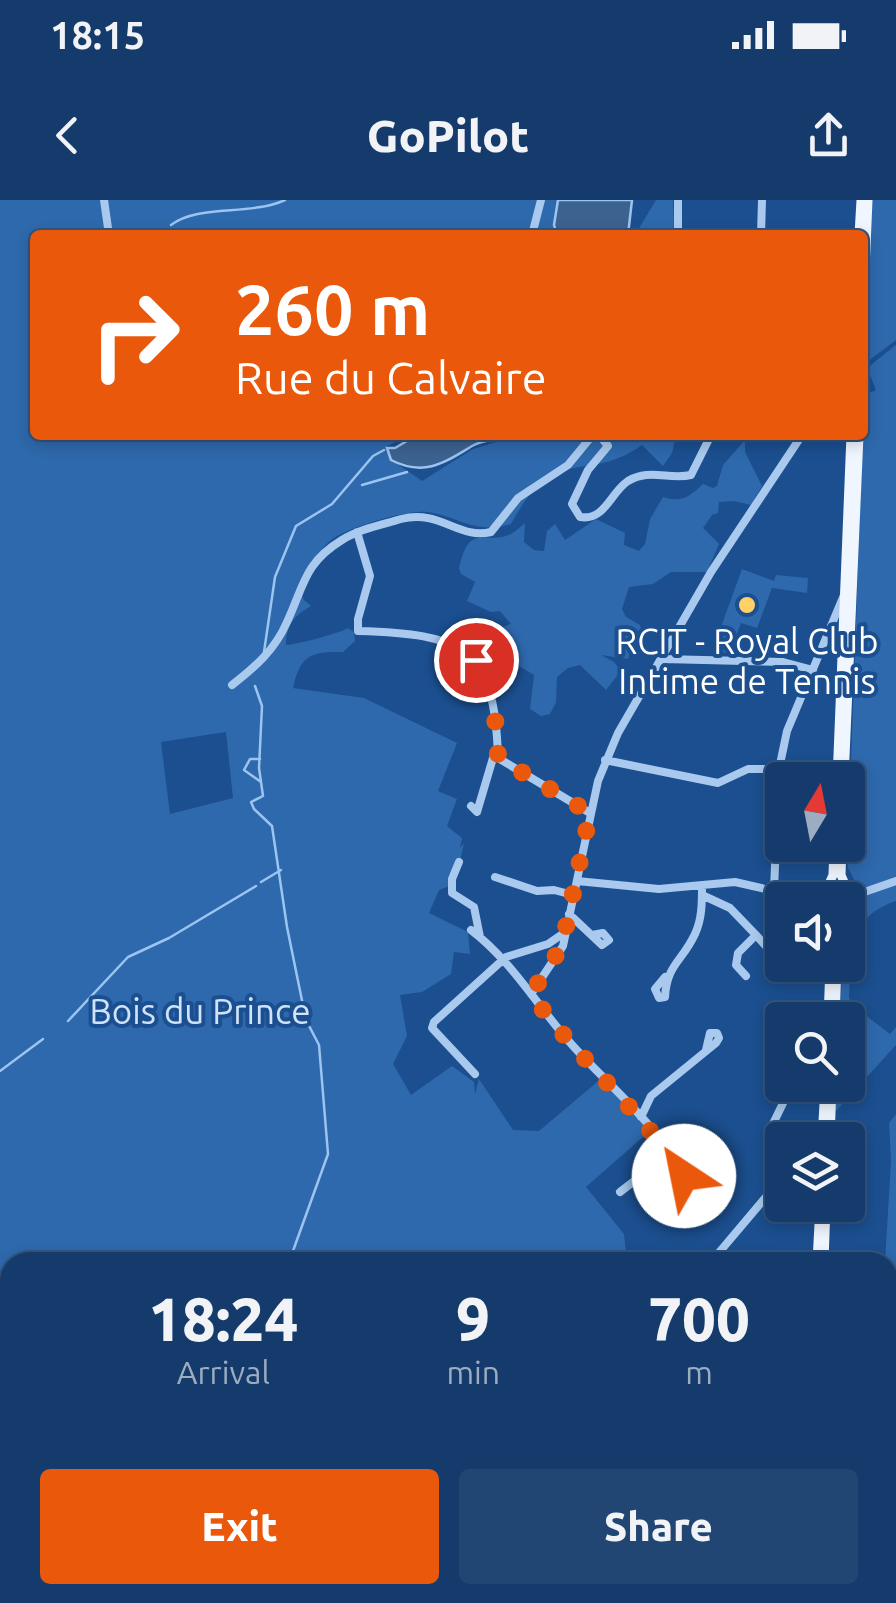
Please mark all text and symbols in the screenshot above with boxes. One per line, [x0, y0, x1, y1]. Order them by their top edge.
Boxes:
text: 18:15 [50, 14, 145, 56]
icon: back [40, 108, 95, 163]
icon: share [801, 108, 856, 163]
text: GoPilot [367, 110, 529, 161]
icon: right [70, 270, 200, 400]
text: 260 m [235, 270, 430, 348]
text: Rue du Calvaire [235, 352, 547, 403]
marker: RCIT - Royal Club Intime de Tennis [736, 594, 758, 616]
pin [434, 618, 519, 703]
place label: RCIT - Royal Club Intime de Tennis [616, 621, 878, 701]
icon: arrive [449, 633, 504, 688]
north arrow [765, 762, 865, 862]
map controls [765, 762, 865, 1222]
button: sound [765, 882, 865, 982]
park label: Bois du Prince [89, 991, 311, 1031]
button: search [765, 1002, 865, 1102]
button: layers [765, 1122, 865, 1222]
position arrow [632, 1124, 736, 1228]
text: 18:24 [148, 1285, 298, 1352]
text: 9 [456, 1285, 490, 1352]
text: 700 [648, 1285, 750, 1352]
text: Arrival [177, 1354, 270, 1390]
text: min [446, 1354, 500, 1390]
text: m [685, 1354, 713, 1390]
button: Exit [40, 1469, 439, 1584]
button: Share [459, 1469, 858, 1584]

